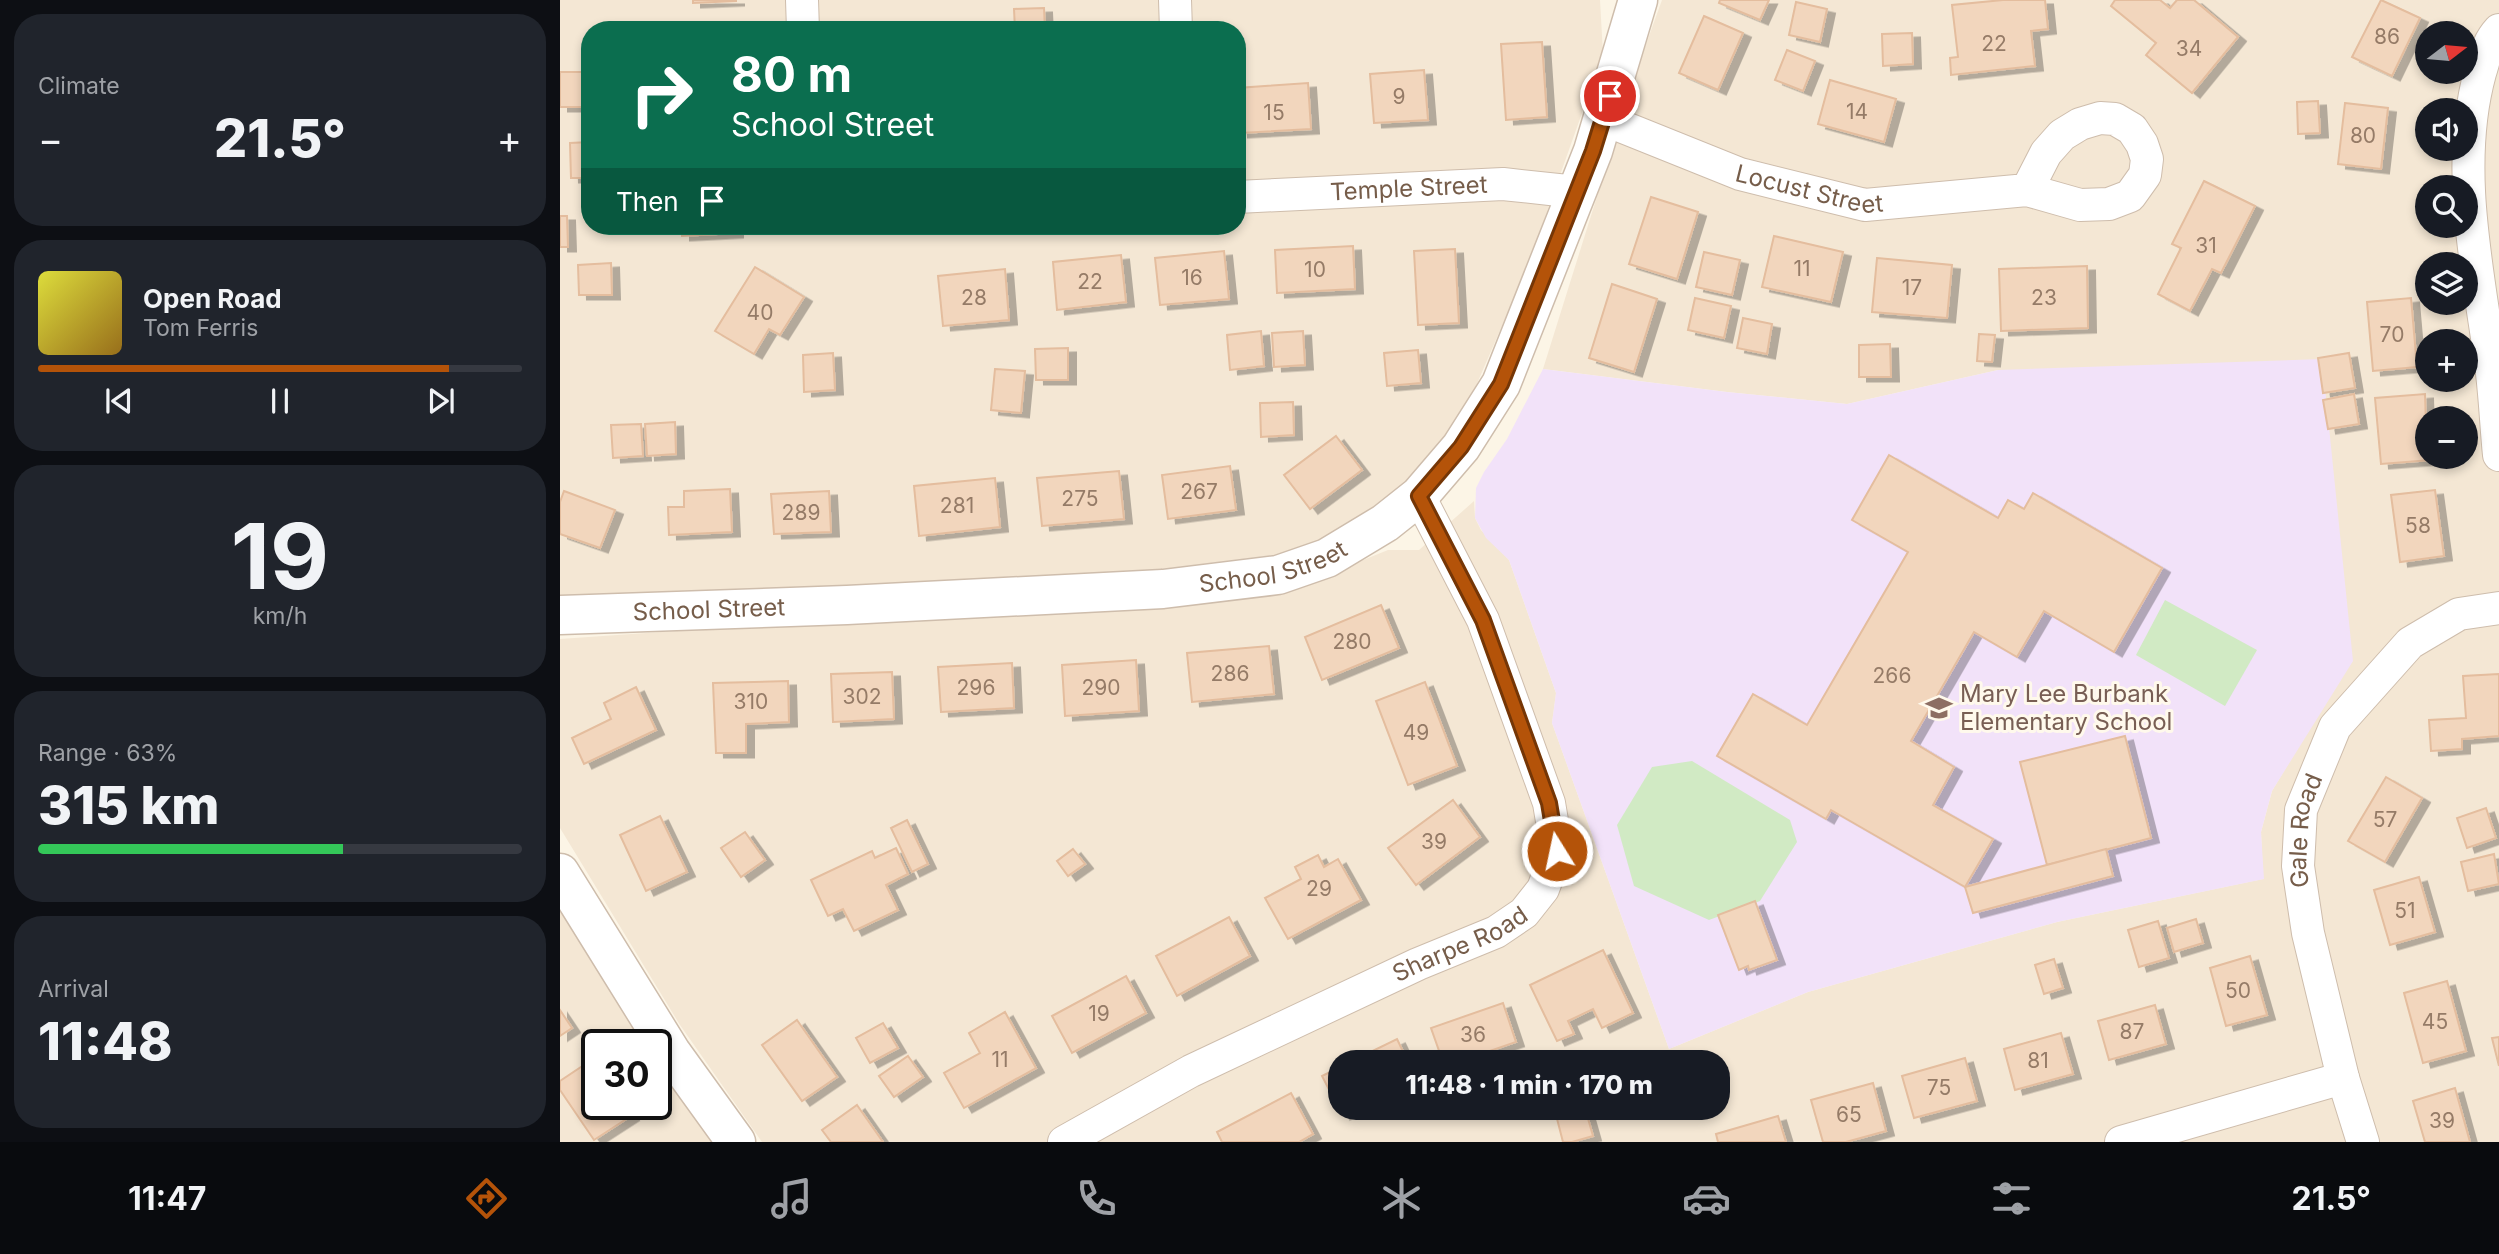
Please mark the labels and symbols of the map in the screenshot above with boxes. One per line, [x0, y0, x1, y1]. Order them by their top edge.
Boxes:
north arrow [2415, 21, 2478, 84]
house number: 86 [2374, 24, 2400, 49]
house number: 22 [1981, 31, 2007, 56]
house number: 34 [2176, 36, 2202, 61]
pin [1580, 66, 1640, 126]
house number: 9 [1392, 84, 1406, 109]
house number: 14 [1846, 99, 1868, 124]
house number: 15 [1263, 100, 1285, 125]
house number: 80 [2350, 123, 2376, 148]
street label: Locust Street [1733, 158, 1884, 219]
street label: Temple Street [1329, 170, 1488, 206]
house number: 31 [2195, 233, 2217, 258]
house number: 11 [1793, 256, 1811, 281]
house number: 10 [1304, 257, 1326, 282]
house number: 16 [1181, 265, 1203, 290]
house number: 22 [1077, 269, 1103, 294]
house number: 17 [1902, 275, 1922, 300]
house number: 28 [961, 285, 987, 310]
house number: 23 [2031, 285, 2057, 310]
house number: 40 [747, 300, 773, 325]
house number: 70 [2380, 322, 2404, 347]
house number: 267 [1180, 479, 1218, 504]
house number: 275 [1061, 486, 1099, 511]
house number: 281 [940, 493, 974, 518]
house number: 289 [782, 500, 820, 525]
house number: 58 [2405, 513, 2431, 538]
street label: School Street [1197, 534, 1352, 599]
street label: School Street [632, 592, 786, 626]
house number: 280 [1332, 629, 1372, 654]
house number: 286 [1211, 661, 1249, 686]
house number: 266 [1873, 663, 1911, 688]
house number: 296 [957, 675, 995, 700]
house number: 290 [1081, 675, 1121, 700]
place label: Mary Lee Burbank Elementary School [1960, 679, 2172, 736]
house number: 302 [842, 684, 882, 709]
house number: 310 [734, 689, 768, 714]
school or university icon: Mary Lee Burbank Elementary School [1924, 693, 1954, 723]
house number: 49 [1403, 720, 1429, 745]
street label: Gale Road [2283, 769, 2328, 890]
house number: 57 [2373, 807, 2397, 832]
position arrow [1520, 814, 1594, 888]
house number: 39 [1421, 829, 1447, 854]
house number: 29 [1306, 876, 1332, 901]
house number: 51 [2394, 898, 2416, 923]
street label: Sharpe Road [1388, 900, 1533, 988]
house number: 50 [2225, 978, 2251, 1003]
house number: 19 [1088, 1001, 1110, 1026]
house number: 45 [2422, 1009, 2448, 1034]
house number: 87 [2120, 1019, 2144, 1044]
house number: 36 [1460, 1022, 1486, 1047]
speed limit sign: 30 [581, 1029, 672, 1120]
house number: 11 [991, 1047, 1009, 1072]
house number: 81 [2027, 1048, 2049, 1073]
house number: 75 [1927, 1075, 1951, 1100]
house number: 65 [1836, 1102, 1862, 1127]
house number: 39 [2429, 1108, 2455, 1133]

